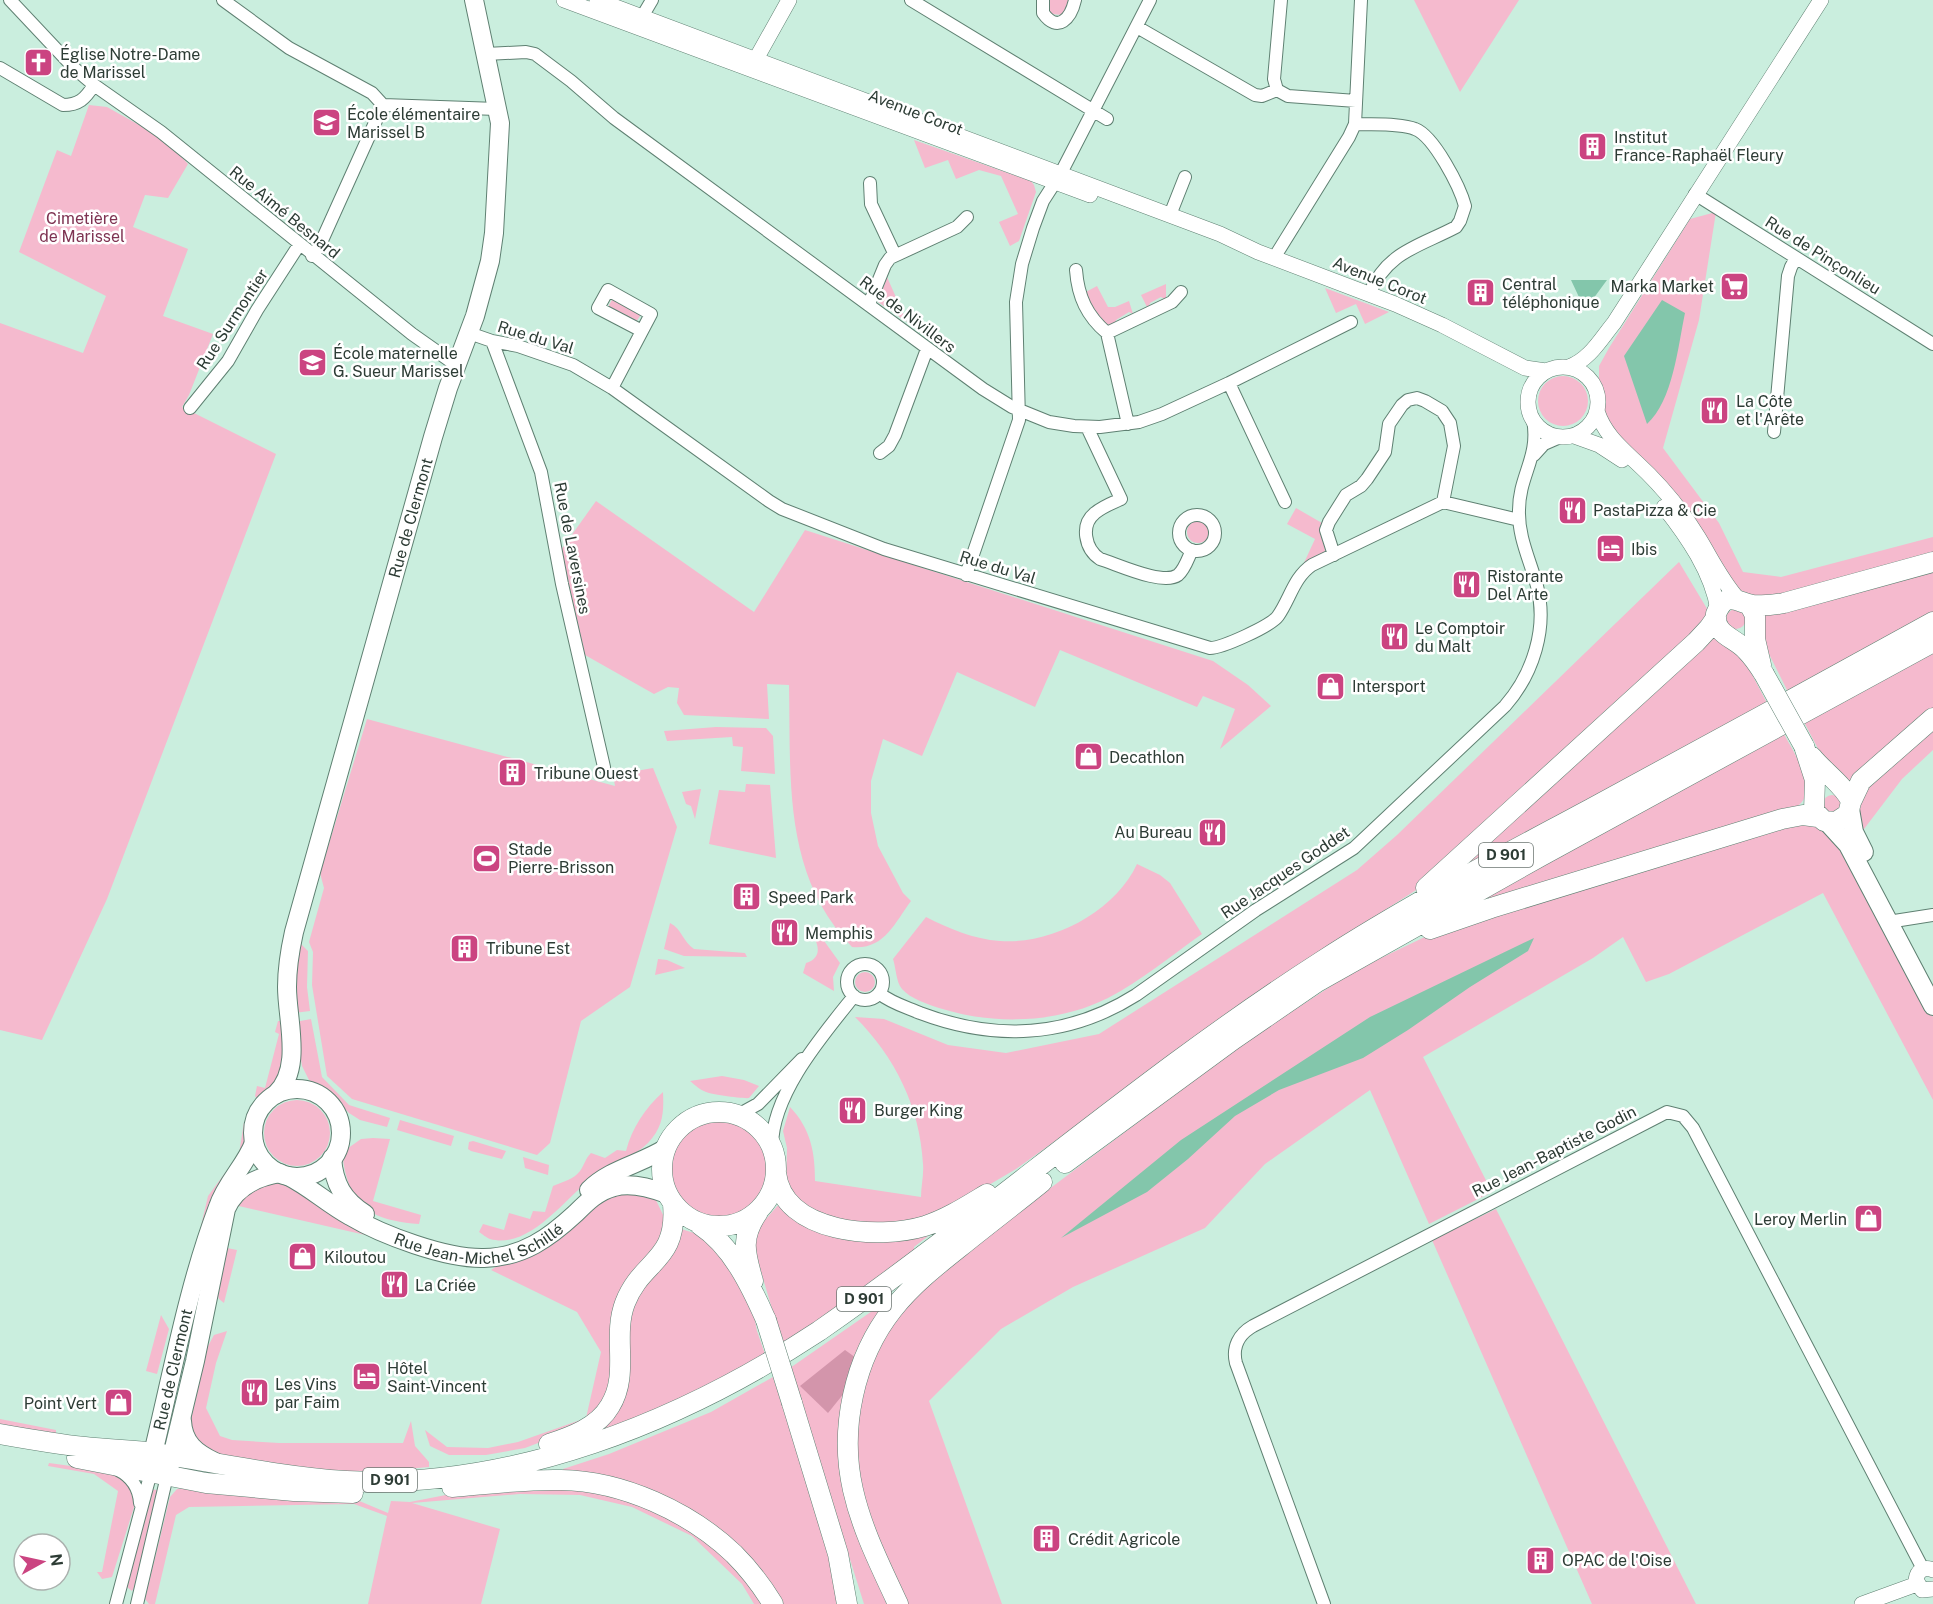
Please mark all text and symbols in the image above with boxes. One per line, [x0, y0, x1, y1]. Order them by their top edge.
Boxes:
place label: Église Notre-Dame de Marissel [60, 44, 200, 82]
church icon: Église Notre-Dame de Marissel [23, 47, 55, 79]
street label: Avenue Corot [866, 86, 966, 139]
place label: École élémentaire Marissel B [347, 104, 480, 142]
school or university icon: École élémentaire Marissel B [310, 107, 342, 139]
place label: Institut France-Raphaël Fleury [1614, 128, 1784, 165]
building icon: Institut France-Raphaël Fleury [1577, 130, 1609, 162]
street label: Rue Aimé Besnard [226, 162, 344, 263]
park label: Cimetière de Marissel [39, 209, 125, 246]
street label: Rue de Pinçonlieu [1762, 212, 1884, 299]
street label: Avenue Corot [1330, 253, 1430, 308]
street label: Rue Surmontier [193, 265, 272, 373]
supermarket icon: Marka Market [1719, 270, 1751, 302]
street label: Rue de Nivillers [856, 272, 960, 357]
place label: Central téléphonique [1502, 275, 1599, 312]
building icon: Central téléphonique [1465, 277, 1497, 309]
place label: Marka Market [1611, 277, 1714, 296]
street label: Rue du Val [495, 317, 576, 358]
place label: École maternelle G. Sueur Marissel [333, 343, 464, 381]
school or university icon: École maternelle G. Sueur Marissel [296, 346, 328, 378]
place label: La Côte et l'Arête [1736, 392, 1804, 429]
restaurant icon: La Côte et l'Arête [1699, 394, 1731, 426]
street label: Rue de Clermont [385, 456, 437, 580]
street label: Rue de Laversines [550, 480, 595, 616]
restaurant icon: PastaPizza & Cie [1556, 494, 1588, 526]
place label: PastaPizza & Cie [1593, 501, 1717, 520]
hotel icon: Ibis [1594, 533, 1626, 565]
place label: Ibis [1631, 540, 1657, 559]
street label: Rue du Val [957, 547, 1038, 588]
place label: Ristorante Del Arte [1487, 567, 1563, 604]
restaurant icon: Ristorante Del Arte [1450, 569, 1482, 601]
place label: Le Comptoir du Malt [1415, 619, 1505, 656]
restaurant icon: Le Comptoir du Malt [1378, 621, 1410, 653]
shop icon: Intersport [1315, 670, 1347, 702]
place label: Intersport [1352, 677, 1426, 696]
shop icon: Decathlon [1072, 741, 1104, 773]
place label: Decathlon [1109, 748, 1184, 767]
building icon: Tribune Ouest [497, 757, 529, 789]
place label: Tribune Ouest [534, 764, 638, 783]
restaurant icon: Au Bureau [1197, 816, 1229, 848]
street label: Rue Jacques Goddet [1217, 822, 1353, 923]
place label: Au Bureau [1114, 823, 1192, 842]
place label: Stade Pierre-Brisson [508, 840, 614, 877]
sports icon: Stade Pierre-Brisson [471, 842, 503, 874]
road number: D 901 [1479, 843, 1533, 867]
building icon: Speed Park [731, 881, 763, 913]
place label: Speed Park [768, 888, 854, 907]
restaurant icon: Memphis [768, 917, 800, 949]
place label: Memphis [805, 924, 873, 943]
building icon: Tribune Est [449, 932, 481, 964]
place label: Tribune Est [486, 939, 570, 958]
restaurant icon: Burger King [837, 1094, 869, 1126]
place label: Burger King [874, 1101, 963, 1120]
street label: Rue Jean-Baptiste Godin [1469, 1102, 1639, 1201]
shop icon: Leroy Merlin [1852, 1203, 1884, 1235]
place label: Leroy Merlin [1754, 1210, 1847, 1229]
street label: Rue Jean-Michel Schillé [391, 1219, 567, 1268]
shop icon: Kiloutou [287, 1241, 319, 1273]
place label: Kiloutou [324, 1248, 386, 1267]
restaurant icon: La Criée [378, 1269, 410, 1301]
place label: La Criée [415, 1276, 476, 1295]
road number: D 901 [837, 1287, 891, 1311]
street label: Rue de Clermont [150, 1307, 196, 1432]
place label: Hôtel Saint-Vincent [387, 1359, 487, 1396]
hotel icon: Hôtel Saint-Vincent [350, 1361, 382, 1393]
place label: Les Vins par Faim [275, 1375, 340, 1412]
restaurant icon: Les Vins par Faim [238, 1377, 270, 1409]
shop icon: Point Vert [102, 1387, 134, 1419]
place label: Point Vert [24, 1394, 97, 1413]
road number: D 901 [363, 1468, 417, 1492]
building icon: Crédit Agricole [1031, 1523, 1063, 1555]
place label: Crédit Agricole [1068, 1530, 1180, 1549]
north arrow [12, 1532, 72, 1592]
building icon: OPAC de l'Oise [1525, 1544, 1557, 1576]
place label: OPAC de l'Oise [1562, 1551, 1672, 1570]
text: N [46, 1552, 67, 1568]

